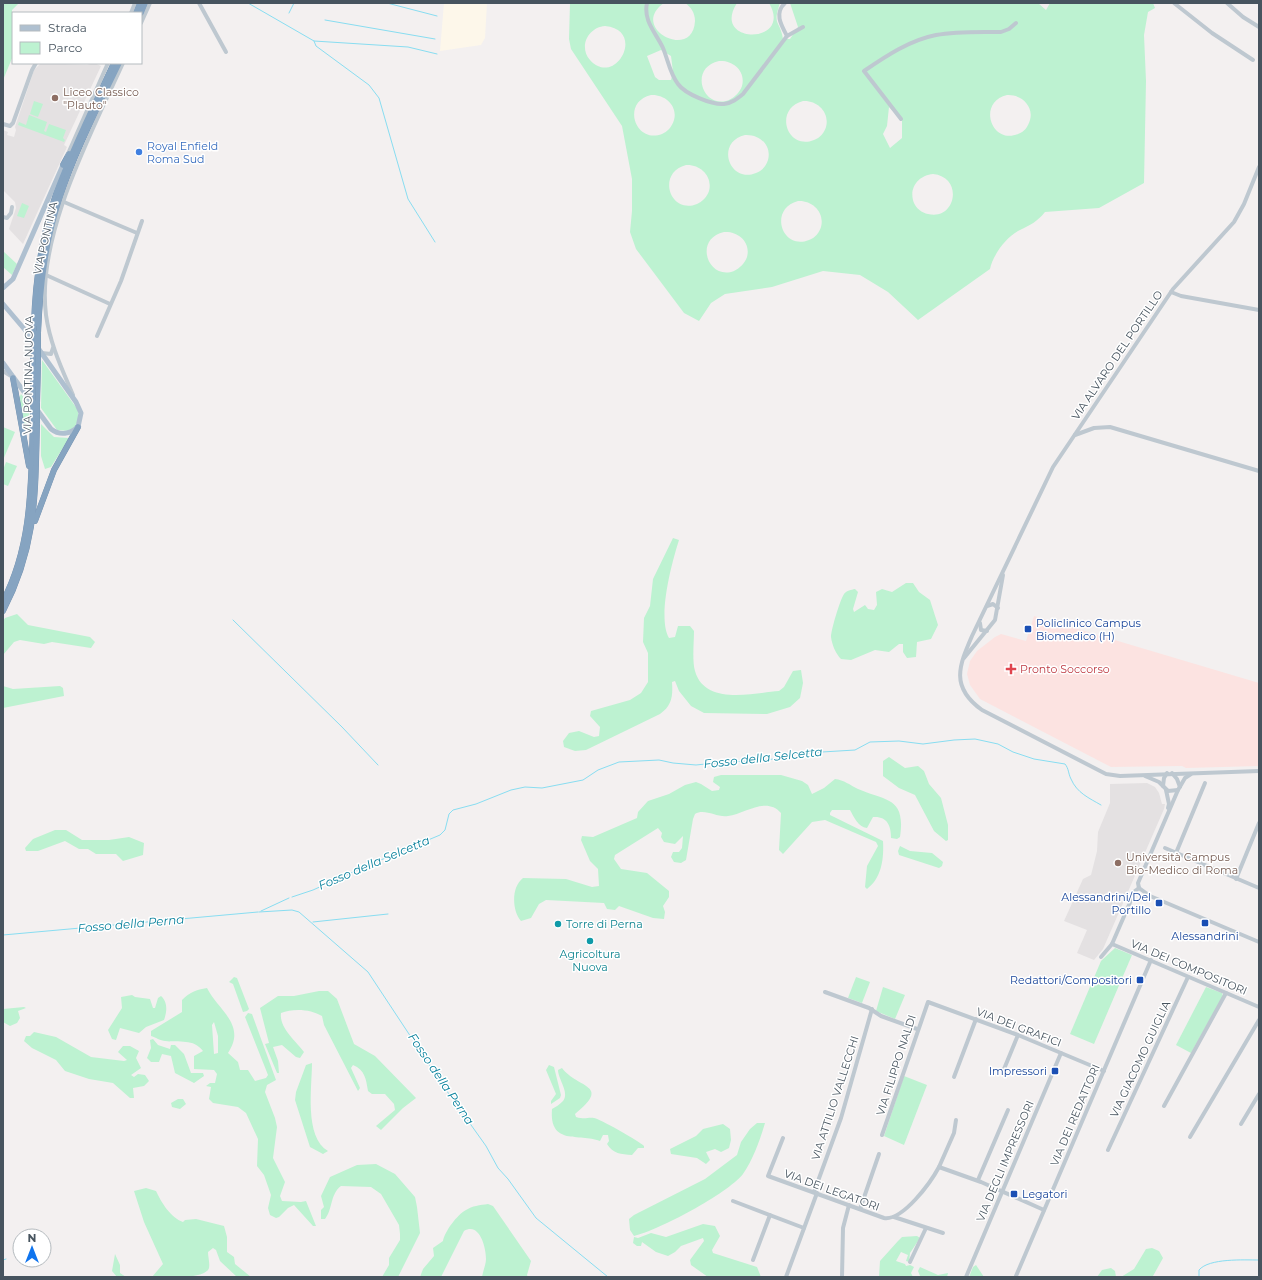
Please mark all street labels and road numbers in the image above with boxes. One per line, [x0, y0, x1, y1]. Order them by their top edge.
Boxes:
street label: VIA PONTINA [30, 200, 60, 276]
street label: VIA ALVARO DEL PORTILLO [1068, 288, 1166, 422]
street label: VIA PONTINA NUOVA [20, 315, 36, 435]
street label: VIA DEI COMPOSITORI [1129, 936, 1249, 998]
street label: VIA GIACOMO GUIGLIA [1107, 998, 1173, 1120]
street label: VIA DEI GRAFICI [974, 1004, 1064, 1050]
street label: VIA FILIPPO NALDI [873, 1013, 919, 1117]
street label: VIA ATTILIO VALLECCHI [808, 1034, 862, 1162]
street label: VIA DEI REDATTORI [1047, 1062, 1103, 1168]
street label: VIA DEGLI IMPRESSORI [973, 1098, 1037, 1224]
street label: VIA DEI LEGATORI [782, 1166, 882, 1214]

